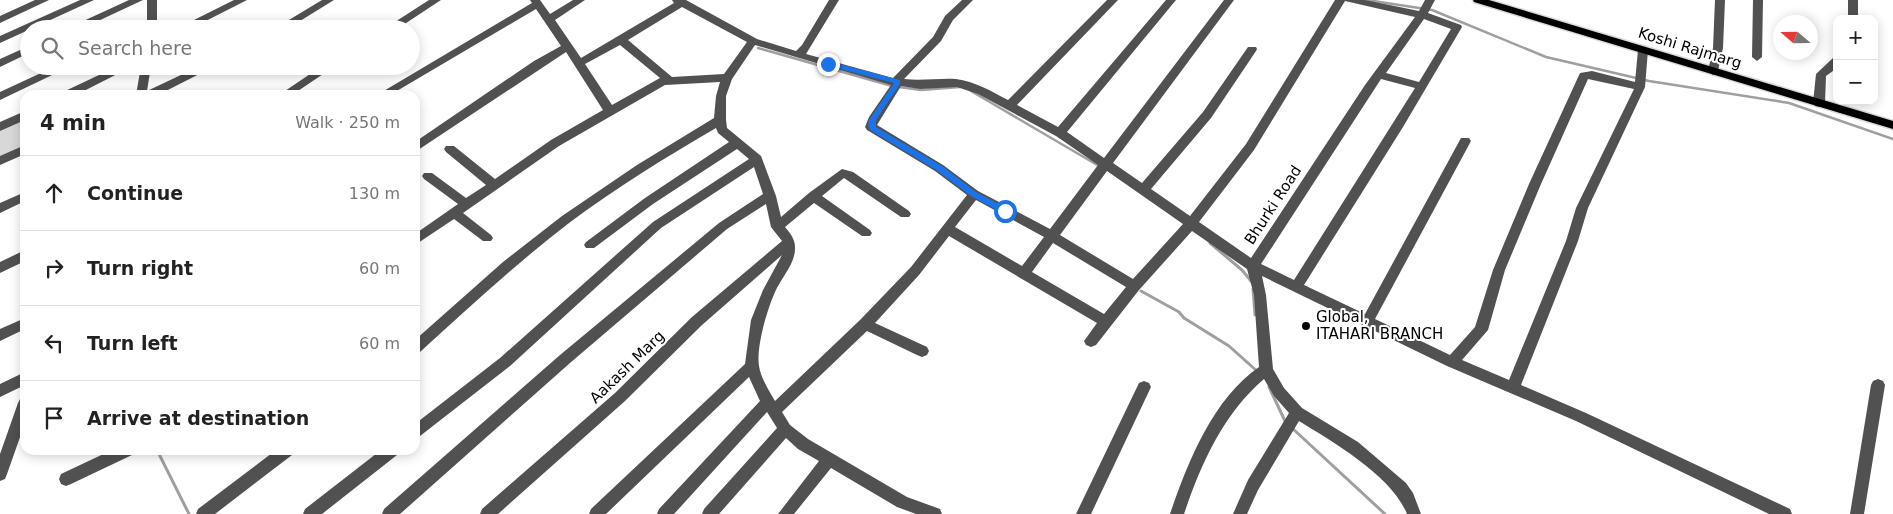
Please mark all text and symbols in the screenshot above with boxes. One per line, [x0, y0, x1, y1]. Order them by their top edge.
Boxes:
north arrow [1773, 15, 1818, 60]
map controls [1833, 15, 1878, 105]
button: + [1833, 15, 1878, 60]
search box [20, 20, 420, 75]
street label: Koshi Rajmarg [1636, 24, 1744, 72]
icon: search [38, 34, 66, 62]
text: Search here [78, 37, 192, 59]
route end [817, 53, 840, 76]
button: − [1833, 60, 1878, 105]
text: 4 min [40, 111, 106, 135]
text: Walk · 250 m [295, 113, 400, 132]
street label: Bhurki Road [1241, 162, 1305, 248]
icon: ahead [40, 179, 68, 207]
text: Continue [87, 182, 183, 204]
text: 130 m [349, 184, 400, 203]
route start [994, 200, 1017, 223]
icon: right [40, 254, 68, 282]
text: Turn right [87, 257, 193, 279]
text: 60 m [359, 259, 400, 278]
place label: Global, ITAHARI BRANCH [1316, 308, 1443, 343]
marker: Global, ITAHARI BRANCH [1300, 320, 1312, 332]
street label: Aakash Marg [586, 327, 668, 407]
icon: left [40, 329, 68, 357]
text: Turn left [87, 332, 178, 354]
text: 60 m [359, 334, 400, 353]
icon: arrive [40, 404, 68, 432]
text: Arrive at destination [87, 407, 309, 429]

